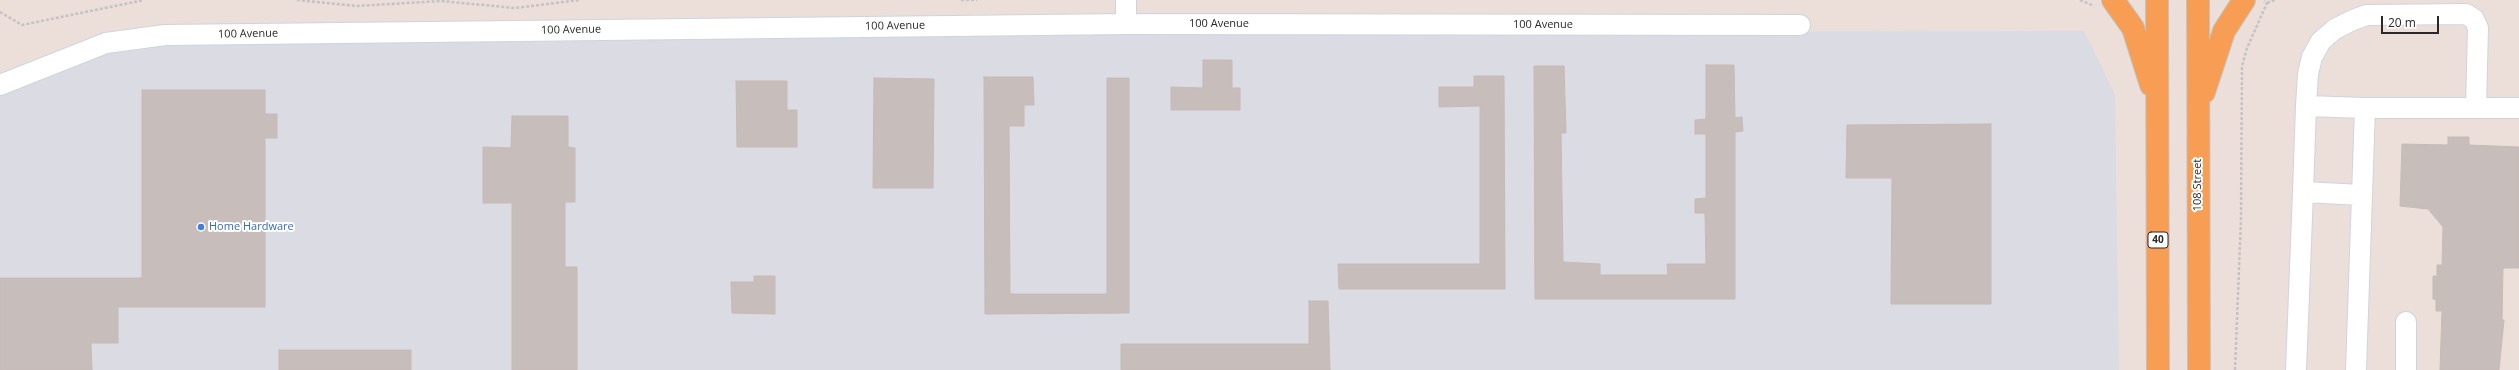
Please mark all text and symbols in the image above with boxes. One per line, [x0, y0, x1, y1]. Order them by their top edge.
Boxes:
scale bar [2383, 8, 2441, 34]
text: 20 m [2388, 14, 2416, 31]
street label: 100 Avenue [1189, 17, 1249, 31]
street label: 100 Avenue [1513, 18, 1573, 32]
street label: 100 Avenue [865, 19, 925, 33]
street label: 100 Avenue [541, 23, 601, 37]
street label: 100 Avenue [218, 27, 278, 41]
street label: 108 Street [2191, 159, 2205, 211]
place label: Home Hardware [209, 220, 294, 234]
marker: Home Hardware [196, 222, 206, 232]
road number: 40 [2148, 232, 2168, 248]

